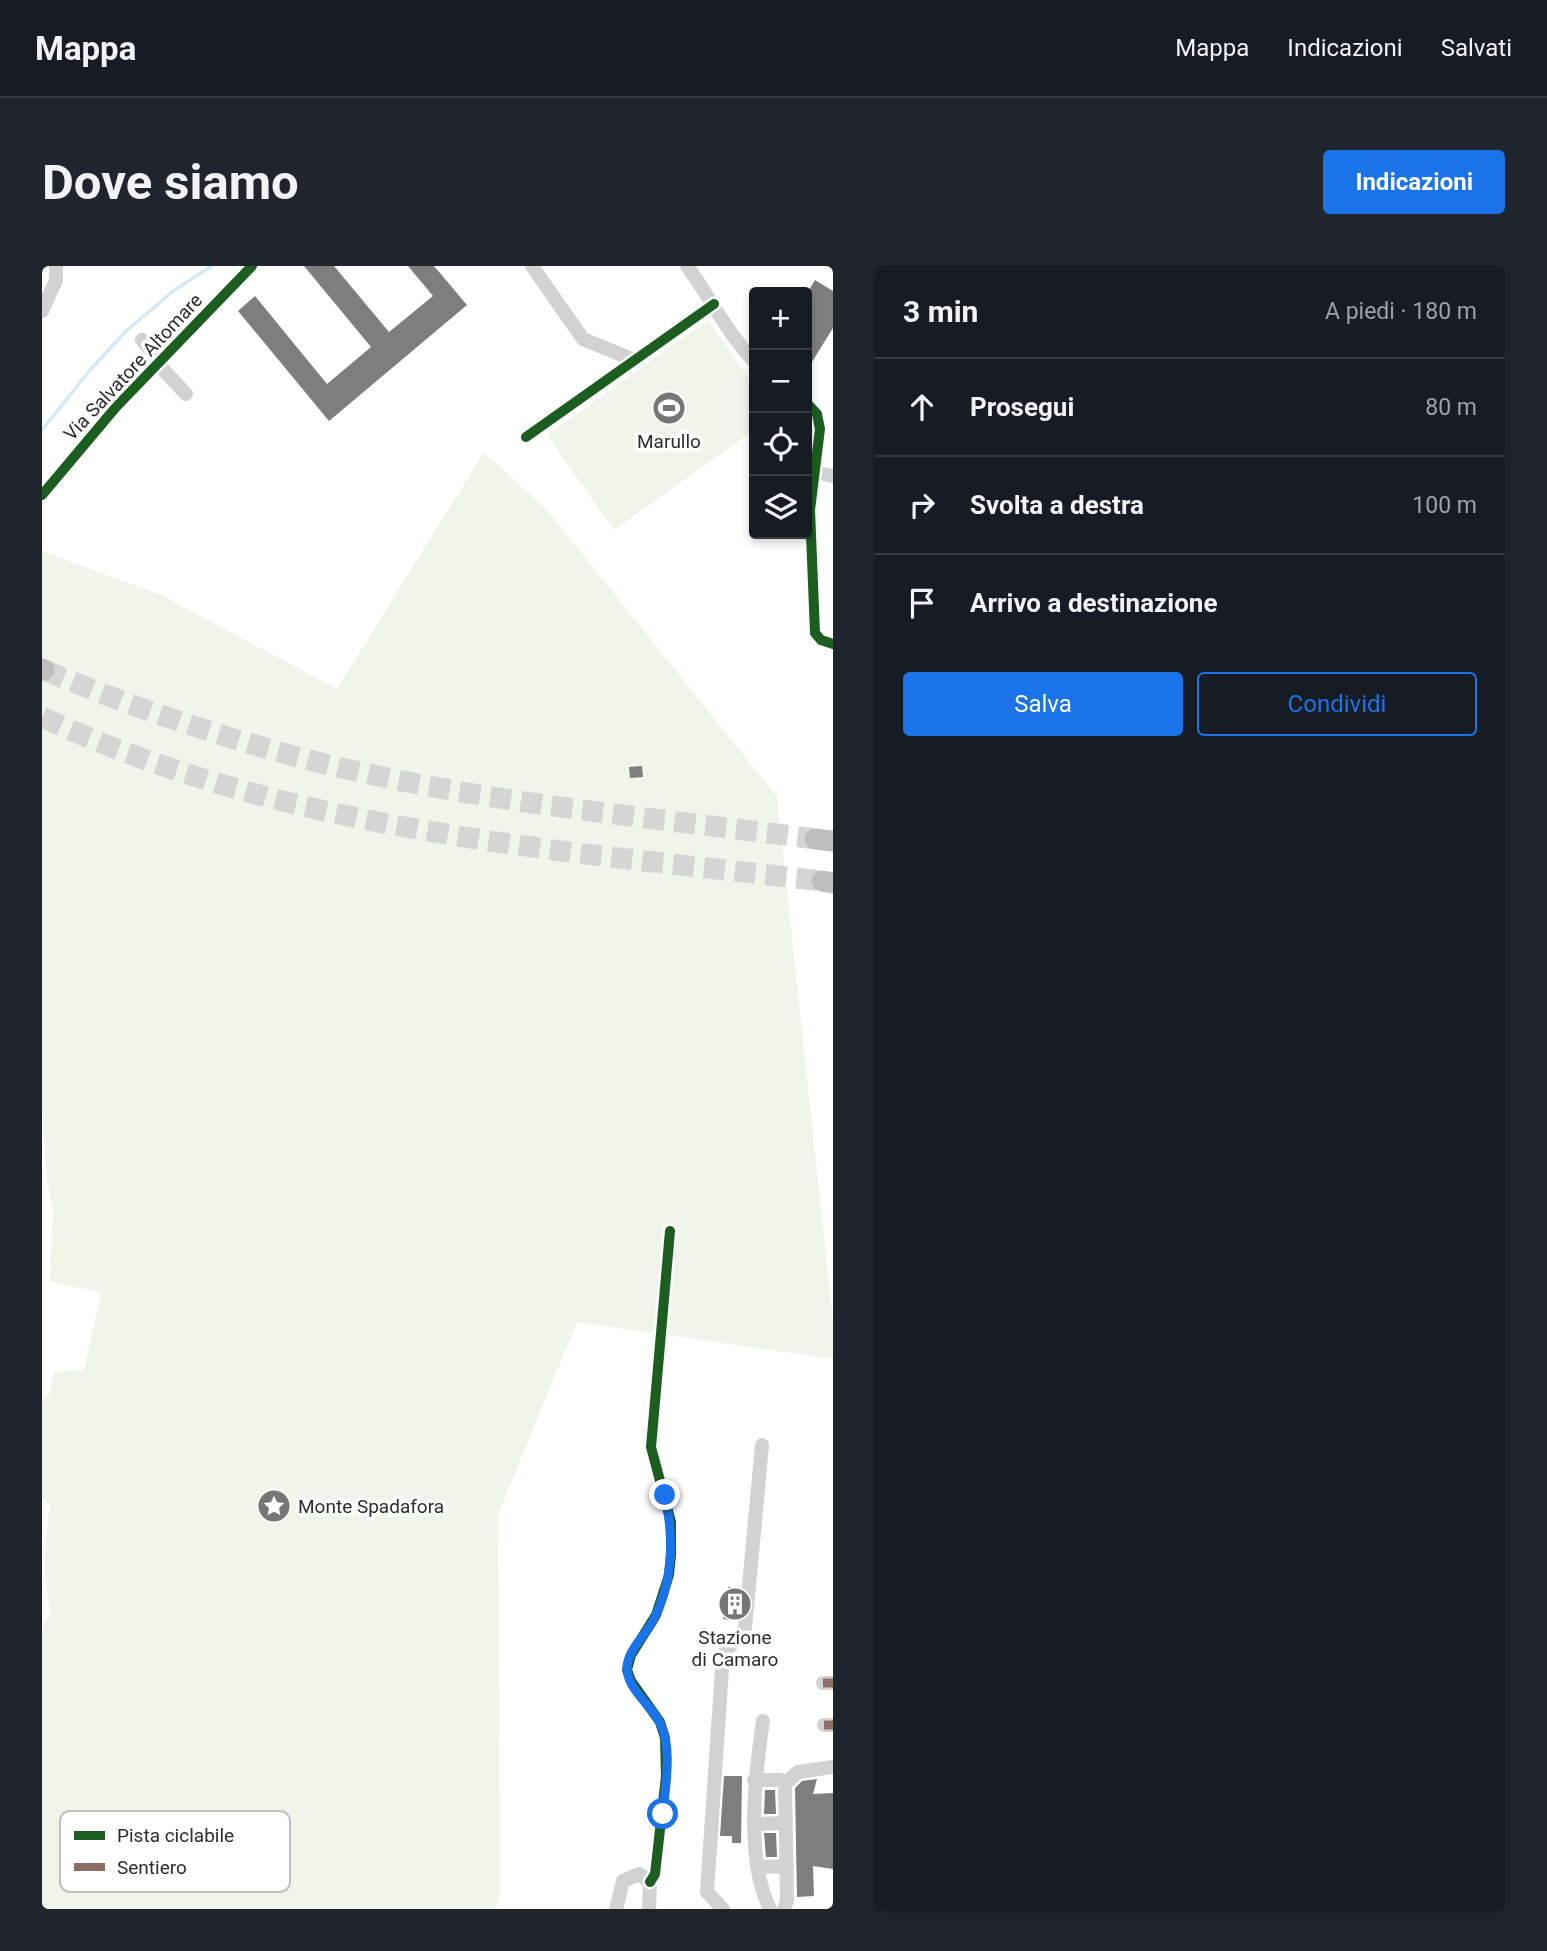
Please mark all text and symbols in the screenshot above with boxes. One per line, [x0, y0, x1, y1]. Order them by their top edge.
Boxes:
text: Mappa [35, 29, 136, 68]
text: Mappa [1175, 34, 1249, 62]
text: Indicazioni [1287, 34, 1403, 62]
text: Salvati [1441, 34, 1512, 62]
button: Indicazioni [1323, 150, 1505, 214]
text: Dove siamo [42, 154, 299, 211]
map controls [749, 287, 812, 539]
button: + [749, 287, 812, 350]
street label: Via Salvatore Altomare [59, 289, 207, 445]
text: 3 min [903, 294, 978, 329]
text: A piedi · 180 m [1325, 298, 1477, 325]
button: − [749, 350, 812, 413]
icon: ahead [903, 388, 941, 426]
sports icon: Marullo [650, 389, 688, 427]
text: Prosegui [970, 392, 1074, 422]
text: 80 m [1425, 394, 1477, 421]
button: locate [749, 413, 812, 476]
place label: Marullo [637, 430, 701, 453]
button: layers [749, 476, 812, 539]
icon: right [903, 486, 941, 524]
text: Svolta a destra [970, 490, 1144, 520]
text: 100 m [1412, 492, 1477, 519]
icon: arrive [903, 584, 941, 622]
text: Arrivo a destinazione [970, 588, 1217, 618]
button: Salva [903, 672, 1183, 736]
button: Condividi [1197, 672, 1477, 736]
route end [649, 1479, 680, 1510]
place icon: Monte Spadafora [255, 1487, 293, 1525]
place label: Monte Spadafora [298, 1495, 444, 1518]
building icon: Stazione di Camaro [716, 1585, 754, 1623]
place label: Stazione di Camaro [692, 1626, 778, 1671]
route start [647, 1798, 678, 1829]
legend [60, 1811, 290, 1892]
text: Pista ciclabile [117, 1824, 234, 1847]
text: Sentiero [117, 1856, 187, 1879]

